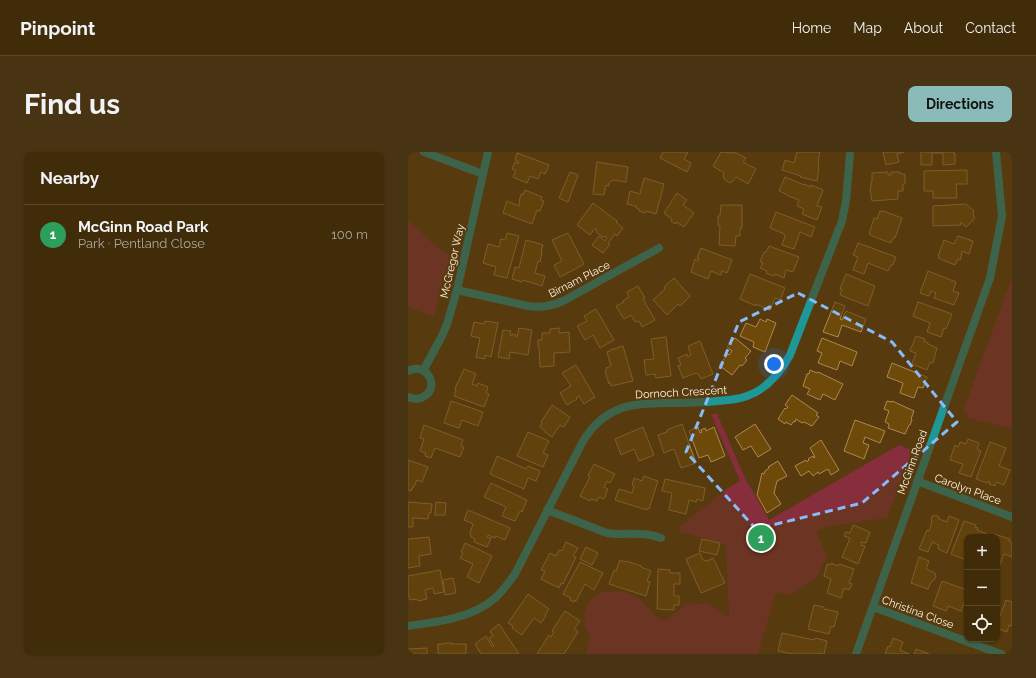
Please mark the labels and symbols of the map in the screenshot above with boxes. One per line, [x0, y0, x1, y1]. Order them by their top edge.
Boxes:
street label: McGregor Way [438, 223, 467, 299]
street label: Birnam Place [546, 258, 613, 300]
your location [764, 354, 784, 374]
street label: Dornoch Crescent [635, 384, 728, 401]
street label: McGinn Road [895, 428, 930, 496]
street label: Carolyn Place [933, 471, 1003, 508]
pin: 1 [748, 523, 774, 553]
street label: Christina Close [880, 593, 956, 632]

